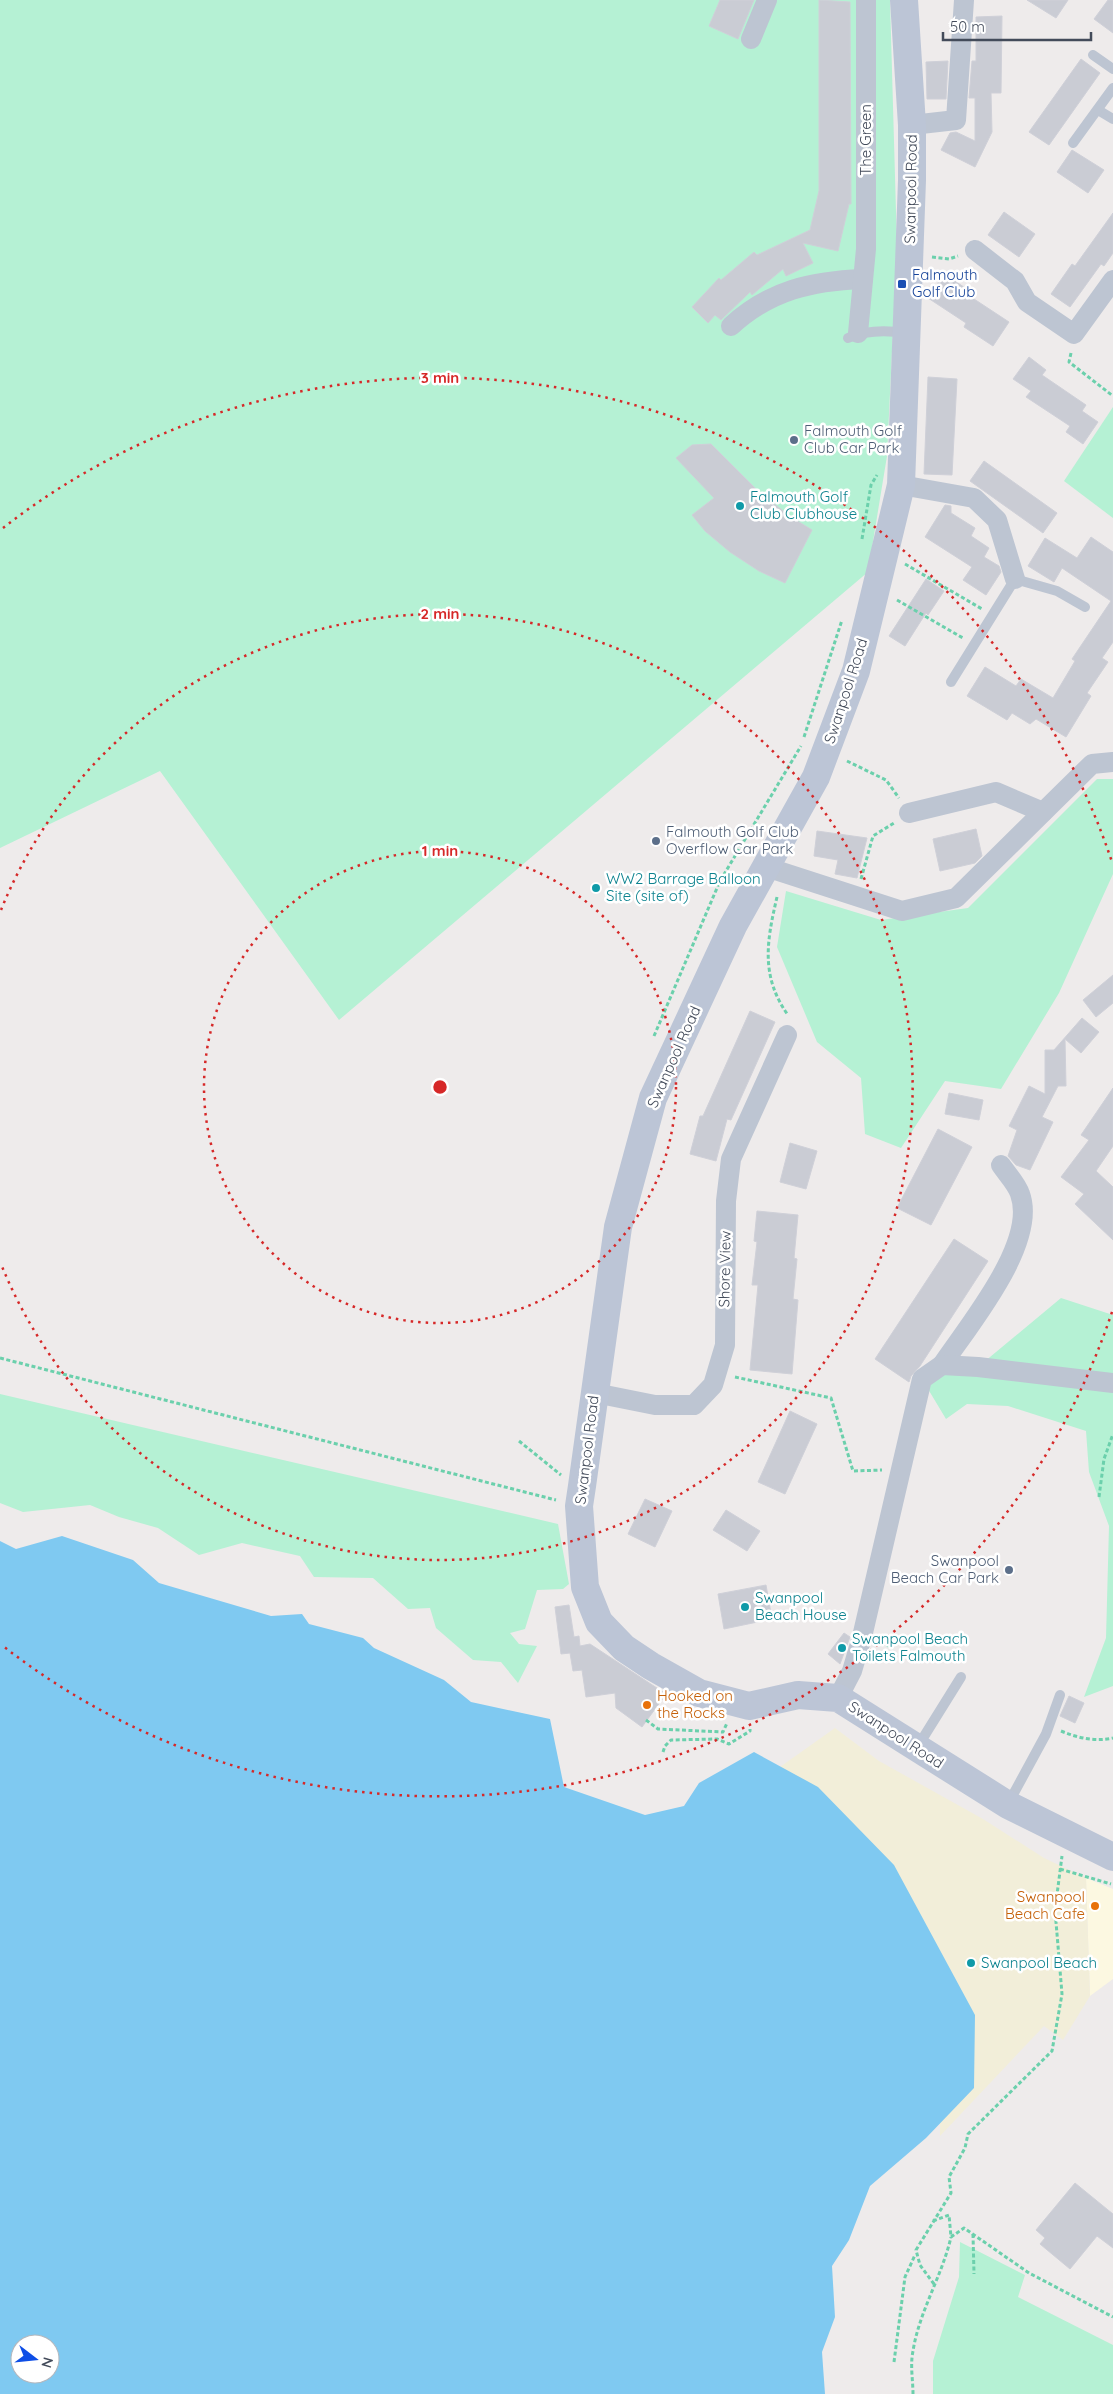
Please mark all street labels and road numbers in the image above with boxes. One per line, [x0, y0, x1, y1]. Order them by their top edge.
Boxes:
street label: The Green [856, 104, 875, 176]
street label: Swanpool Road [900, 134, 921, 244]
street label: Swanpool Road [820, 636, 871, 746]
street label: Swanpool Road [643, 1003, 704, 1111]
street label: Shore View [714, 1230, 735, 1308]
street label: Swanpool Road [570, 1394, 603, 1505]
street label: Swanpool Road [845, 1697, 947, 1772]

